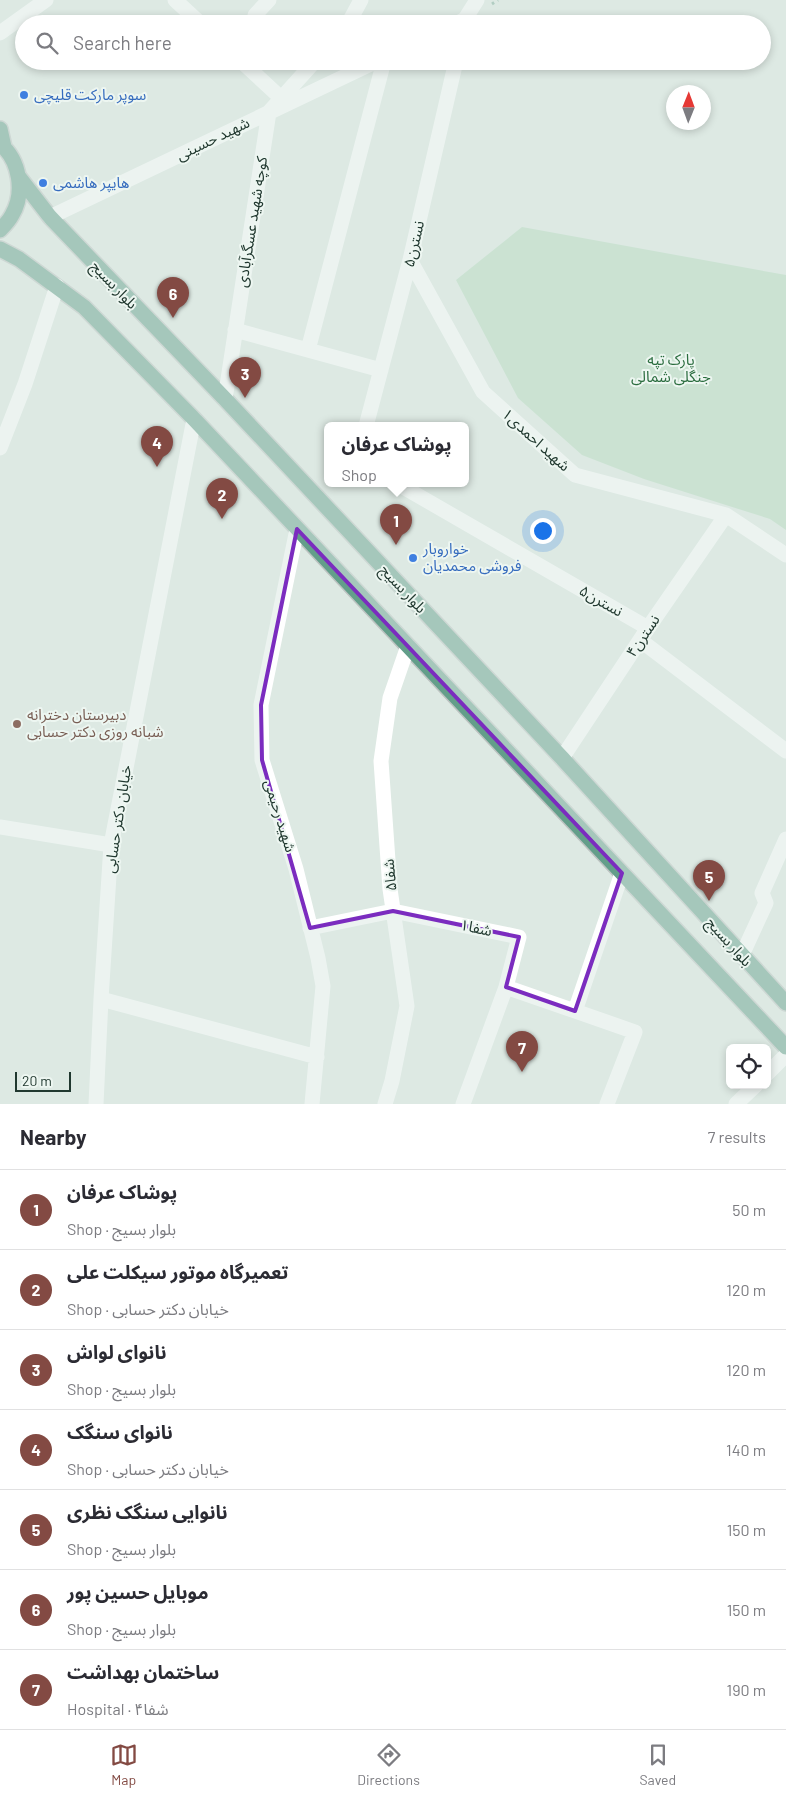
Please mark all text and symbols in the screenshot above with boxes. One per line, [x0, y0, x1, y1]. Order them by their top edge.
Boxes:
search box [15, 15, 771, 70]
icon: search [33, 29, 61, 57]
text: Search here [73, 31, 172, 54]
place label: سوپر مارکت قلیچی [34, 85, 147, 105]
north arrow [666, 85, 711, 130]
marker: سوپر مارکت قلیچی [18, 89, 30, 101]
street label: شهید حسینی [173, 113, 253, 164]
street label: کوچه شهید عسگرآبادی [232, 154, 272, 289]
place label: هایپر هاشمی [53, 173, 129, 193]
marker: هایپر هاشمی [37, 177, 49, 189]
street label: نسترن۵ [399, 219, 428, 269]
street label: بلوار بسیج [85, 257, 142, 315]
pin: 6 [157, 277, 189, 318]
park label: پارک تپه جنگلی شمالی [631, 350, 711, 386]
pin: 3 [229, 357, 261, 398]
street label: شهید احمدی۱ [498, 404, 574, 475]
popup [324, 422, 469, 487]
pin: 4 [141, 426, 173, 467]
text: پوشاک عرفان [341, 432, 452, 455]
text: Shop [341, 465, 377, 484]
pin: 2 [206, 478, 238, 519]
pin: 1 [380, 504, 412, 545]
your location [530, 518, 556, 544]
place label: خواروبار فروشی محمدیان [422, 539, 522, 575]
marker: خواروبار فروشی محمدیان [407, 552, 419, 564]
street label: بلوار بسیج [374, 560, 431, 619]
street label: نسترن۵ [576, 581, 626, 621]
street label: نسترن۴ [622, 611, 664, 661]
place label: دبیرستان دخترانه شبانه روزی دکتر حسابی [27, 705, 164, 741]
marker: دبیرستان دخترانه شبانه روزی دکتر حسابی [11, 718, 23, 730]
street label: خیابان دکتر حسابی [100, 763, 135, 874]
street label: شهید رحیمی [260, 777, 301, 855]
street label: شفا۵ [379, 858, 399, 892]
pin: 5 [693, 860, 725, 901]
street label: بلوار بسیج [700, 913, 756, 972]
street label: شفا۱ [459, 915, 494, 939]
pin: 7 [506, 1031, 538, 1072]
map controls [726, 1044, 771, 1089]
button: locate [726, 1044, 771, 1089]
scale bar [15, 1069, 71, 1092]
text: 20 m [22, 1072, 52, 1089]
text: Nearby [20, 1124, 86, 1149]
text: 7 results [708, 1127, 766, 1146]
text: پوشاک عرفان [67, 1180, 177, 1203]
text: 1 [33, 1200, 39, 1219]
text: 50 m [732, 1200, 766, 1219]
text: Shop · بلوار بسیج [67, 1219, 176, 1238]
text: تعمیرگاه موتور سیکلت علی [67, 1260, 288, 1283]
text: 2 [32, 1280, 40, 1299]
text: 120 m [726, 1280, 766, 1299]
text: Shop · خیابان دکتر حسابی [67, 1299, 229, 1318]
text: نانوای لواش [67, 1340, 166, 1363]
text: 3 [32, 1360, 40, 1379]
text: 120 m [726, 1360, 766, 1379]
text: Shop · بلوار بسیج [67, 1379, 176, 1398]
text: نانوای سنگک [67, 1420, 173, 1443]
text: 4 [31, 1440, 41, 1459]
text: 140 m [726, 1440, 766, 1459]
text: Shop · خیابان دکتر حسابی [67, 1459, 229, 1478]
text: نانوایی سنگک نظری [67, 1500, 228, 1523]
text: 5 [32, 1520, 40, 1539]
text: 150 m [727, 1520, 766, 1539]
text: Shop · بلوار بسیج [67, 1539, 176, 1558]
text: موبایل حسین پور [67, 1580, 208, 1603]
text: 6 [32, 1600, 40, 1619]
text: 150 m [727, 1600, 766, 1619]
text: Shop · بلوار بسیج [67, 1619, 176, 1638]
text: ساختمان بهداشت [67, 1660, 219, 1683]
text: 7 [32, 1680, 40, 1699]
text: 190 m [727, 1680, 766, 1699]
text: Hospital · شفا۴ [67, 1699, 169, 1718]
tab: Map [110, 1741, 138, 1788]
tab: Directions [357, 1741, 420, 1788]
tab: Saved [639, 1741, 676, 1788]

